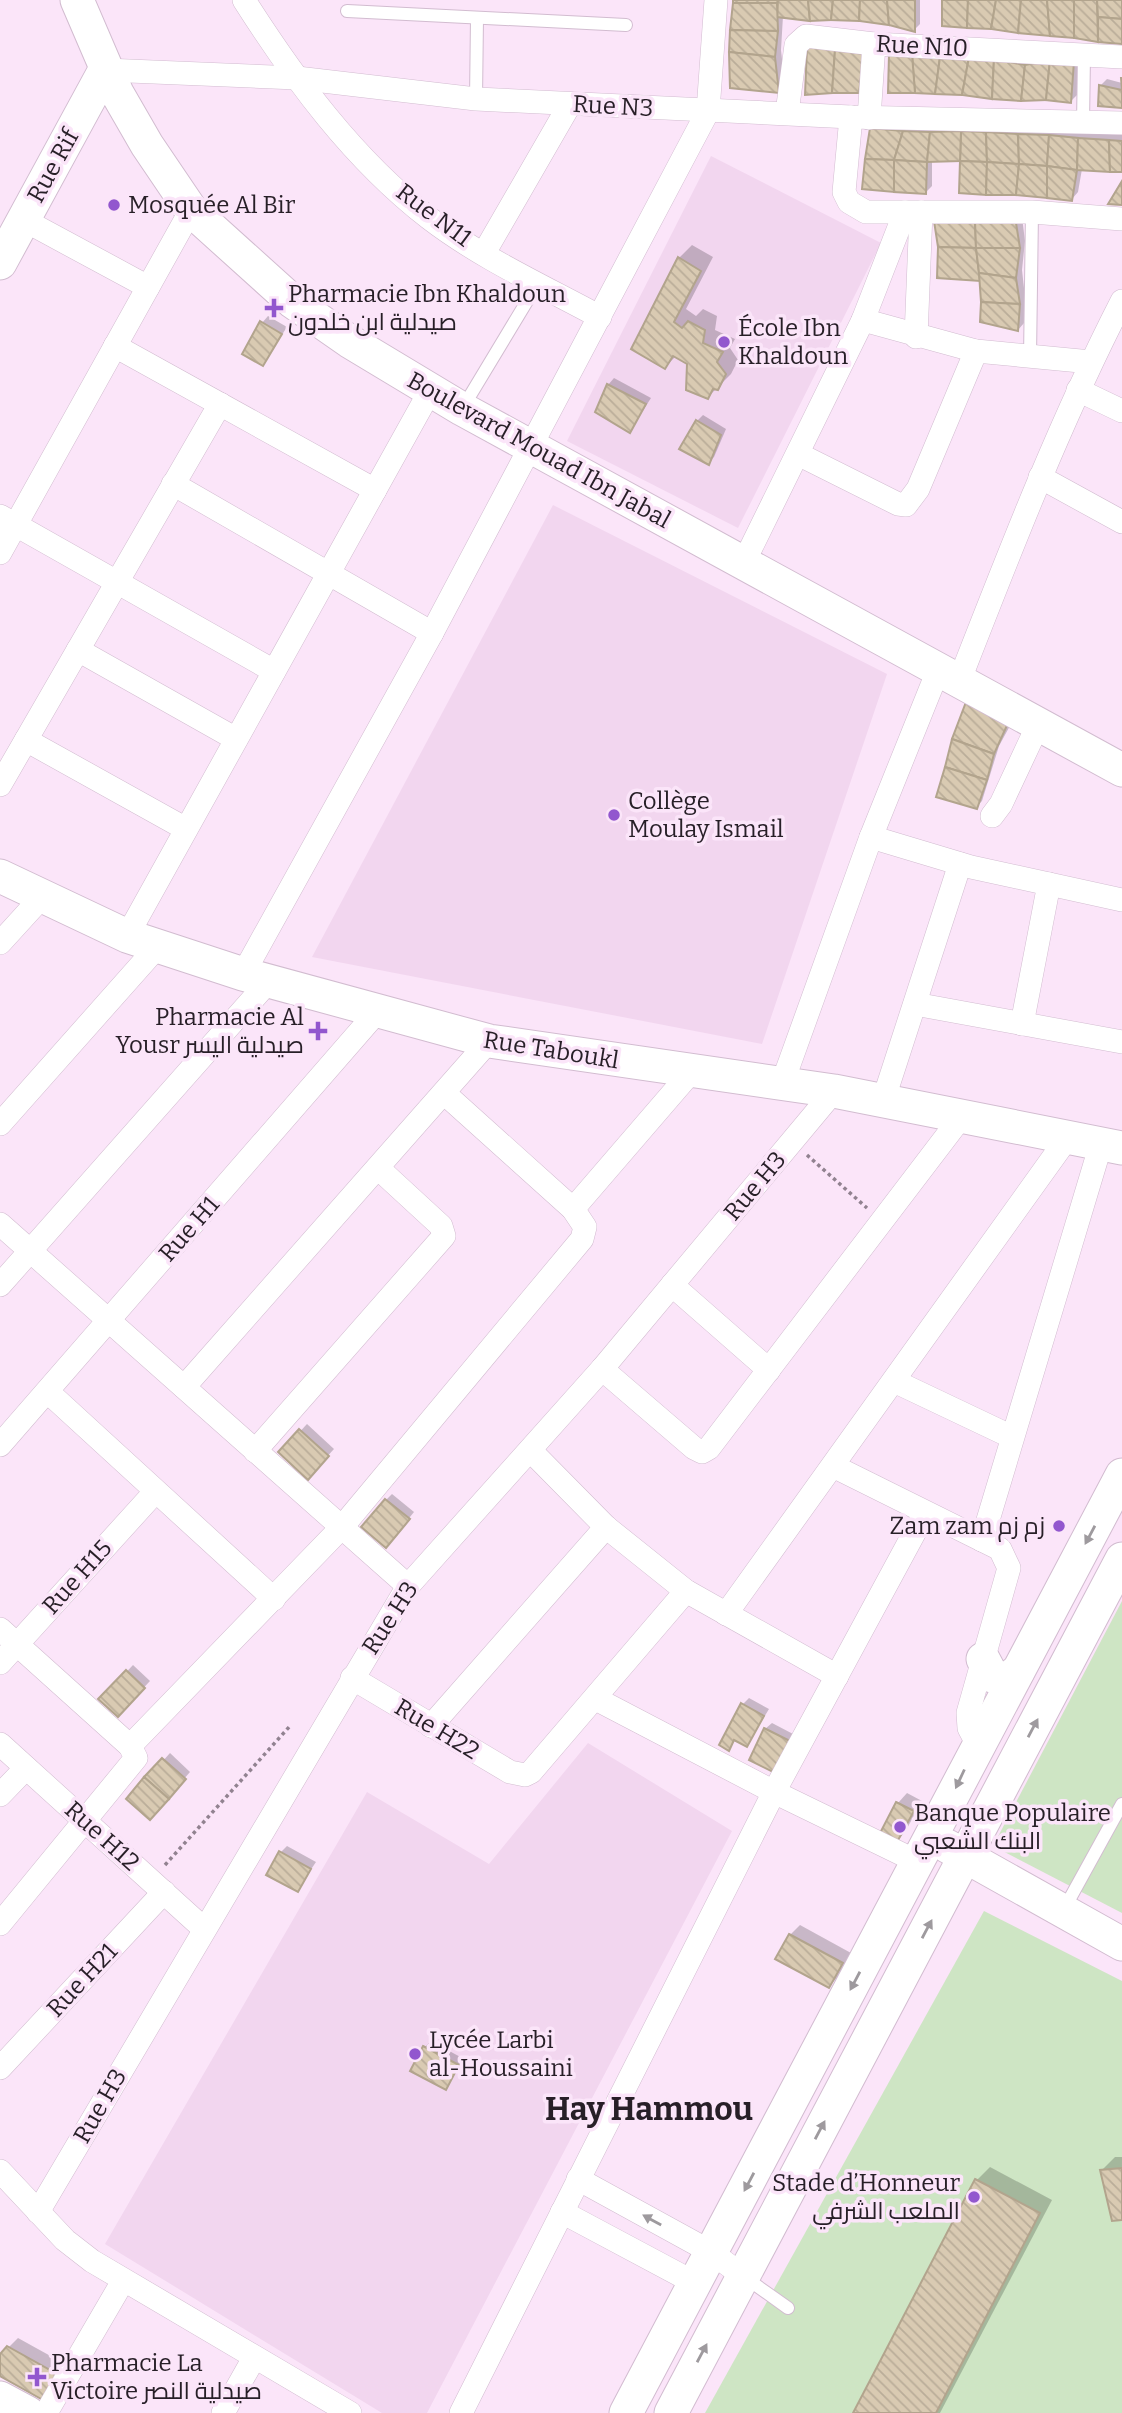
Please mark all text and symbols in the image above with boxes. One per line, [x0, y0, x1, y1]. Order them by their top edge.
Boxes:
street label: Rue N10 [875, 30, 969, 62]
street label: Rue N3 [572, 90, 654, 122]
street label: Rue Rif [22, 123, 85, 207]
street label: Rue N11 [391, 178, 477, 252]
place label: Mosquée Al Bir [128, 191, 296, 219]
marker: Mosquée Al Bir [106, 197, 122, 213]
place label: Pharmacie Ibn Khaldoun صيدلية ابن خلدون [288, 280, 566, 336]
marker: Pharmacie Ibn Khaldoun صيدلية ابن خلدون [266, 300, 282, 316]
place label: École Ibn Khaldoun [738, 313, 848, 370]
marker: École Ibn Khaldoun [716, 334, 732, 350]
street label: Boulevard Mouad Ibn Jabal [403, 366, 676, 534]
place label: Collège Moulay Ismail [628, 787, 784, 843]
marker: Collège Moulay Ismail [606, 807, 622, 823]
place label: Pharmacie Al Yousr صيدلية اليسر [115, 1003, 304, 1059]
marker: Pharmacie Al Yousr صيدلية اليسر [310, 1023, 326, 1039]
street label: Rue Taboukl [481, 1025, 621, 1075]
street label: Rue H3 [718, 1146, 792, 1226]
street label: Rue H1 [153, 1191, 225, 1267]
place label: Zam zam زم زم [890, 1512, 1045, 1542]
marker: Zam zam زم زم [1051, 1518, 1067, 1534]
one-way arrow [1084, 1525, 1096, 1545]
street label: Rue H15 [37, 1534, 117, 1620]
street label: Rue H3 [356, 1576, 424, 1660]
street label: Rue H22 [390, 1693, 484, 1765]
one-way arrow [1027, 1718, 1039, 1737]
one-way arrow [955, 1769, 966, 1790]
street label: Rue H12 [59, 1795, 145, 1877]
place label: Banque Populaire البنك الشعبي [914, 1799, 1111, 1860]
marker: Banque Populaire البنك الشعبي [892, 1819, 908, 1835]
one-way arrow [921, 1919, 932, 1939]
street label: Rue H21 [41, 1937, 123, 2022]
one-way arrow [849, 1971, 860, 1991]
place label: Lycée Larbi al-Houssaini [429, 2026, 573, 2082]
marker: Lycée Larbi al-Houssaini [407, 2046, 423, 2062]
street label: Rue H3 [68, 2064, 132, 2148]
district label: Hay Hammou [545, 2090, 753, 2128]
one-way arrow [814, 2120, 826, 2140]
place label: Stade d’Honneur الملعب الشرفي [772, 2169, 960, 2230]
one-way arrow [743, 2172, 754, 2192]
marker: Stade d’Honneur الملعب الشرفي [966, 2189, 982, 2205]
one-way arrow [641, 2214, 661, 2226]
one-way arrow [696, 2342, 708, 2362]
place label: Pharmacie La Victoire صيدلية النصر [51, 2349, 262, 2405]
marker: Pharmacie La Victoire صيدلية النصر [29, 2369, 45, 2385]

